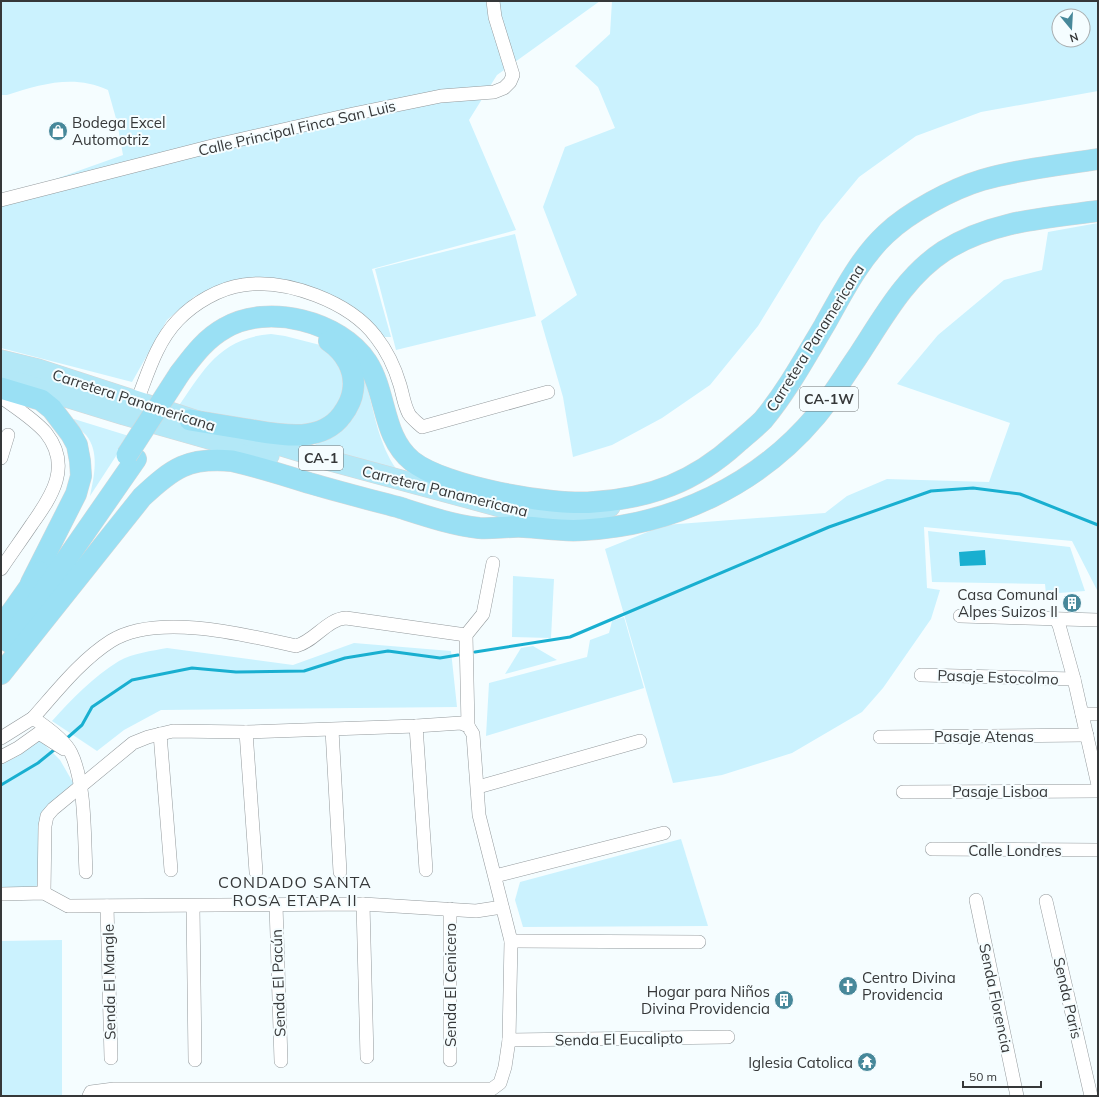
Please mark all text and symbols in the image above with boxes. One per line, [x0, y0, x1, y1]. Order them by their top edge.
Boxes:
north arrow [1051, 8, 1091, 48]
text: N [1068, 30, 1080, 45]
street label: Calle Principal Finca San Luis [196, 96, 398, 160]
place label: Bodega Excel Automotriz [72, 113, 166, 149]
shop icon: Bodega Excel Automotriz [47, 120, 69, 142]
street label: Carretera Panamericana [762, 261, 868, 415]
street label: Carretera Panamericana [50, 365, 218, 435]
road number: CA-1W [800, 387, 858, 411]
road number: CA-1 [299, 446, 343, 470]
street label: Carretera Panamericana [360, 461, 530, 521]
place label: Casa Comunal Alpes Suizos II [957, 585, 1058, 621]
building icon: Casa Comunal Alpes Suizos II [1061, 592, 1083, 614]
street label: Pasaje Estocolmo [937, 665, 1059, 689]
street label: Pasaje Atenas [934, 727, 1034, 746]
street label: Pasaje Lisboa [952, 782, 1048, 801]
street label: Calle Londres [968, 841, 1062, 860]
district label: CONDADO SANTA ROSA ETAPA II [218, 872, 372, 910]
street label: Senda El Cenicero [441, 923, 460, 1047]
street label: Senda El Mangle [98, 924, 120, 1040]
street label: Senda El Pacún [267, 929, 289, 1037]
street label: Senda Florencia [975, 942, 1017, 1054]
street label: Senda Paris [1049, 955, 1087, 1041]
place label: Centro Divina Providencia [862, 968, 956, 1004]
church icon: Centro Divina Providencia [837, 975, 859, 997]
place label: Hogar para Niños Divina Providencia [641, 982, 770, 1018]
building icon: Hogar para Niños Divina Providencia [773, 989, 795, 1011]
street label: Senda El Eucalipto [555, 1028, 683, 1050]
temple icon: Iglesia Catolica [856, 1051, 878, 1073]
place label: Iglesia Catolica [748, 1053, 853, 1072]
scale bar [963, 1063, 1041, 1089]
text: 50 m [969, 1069, 997, 1084]

